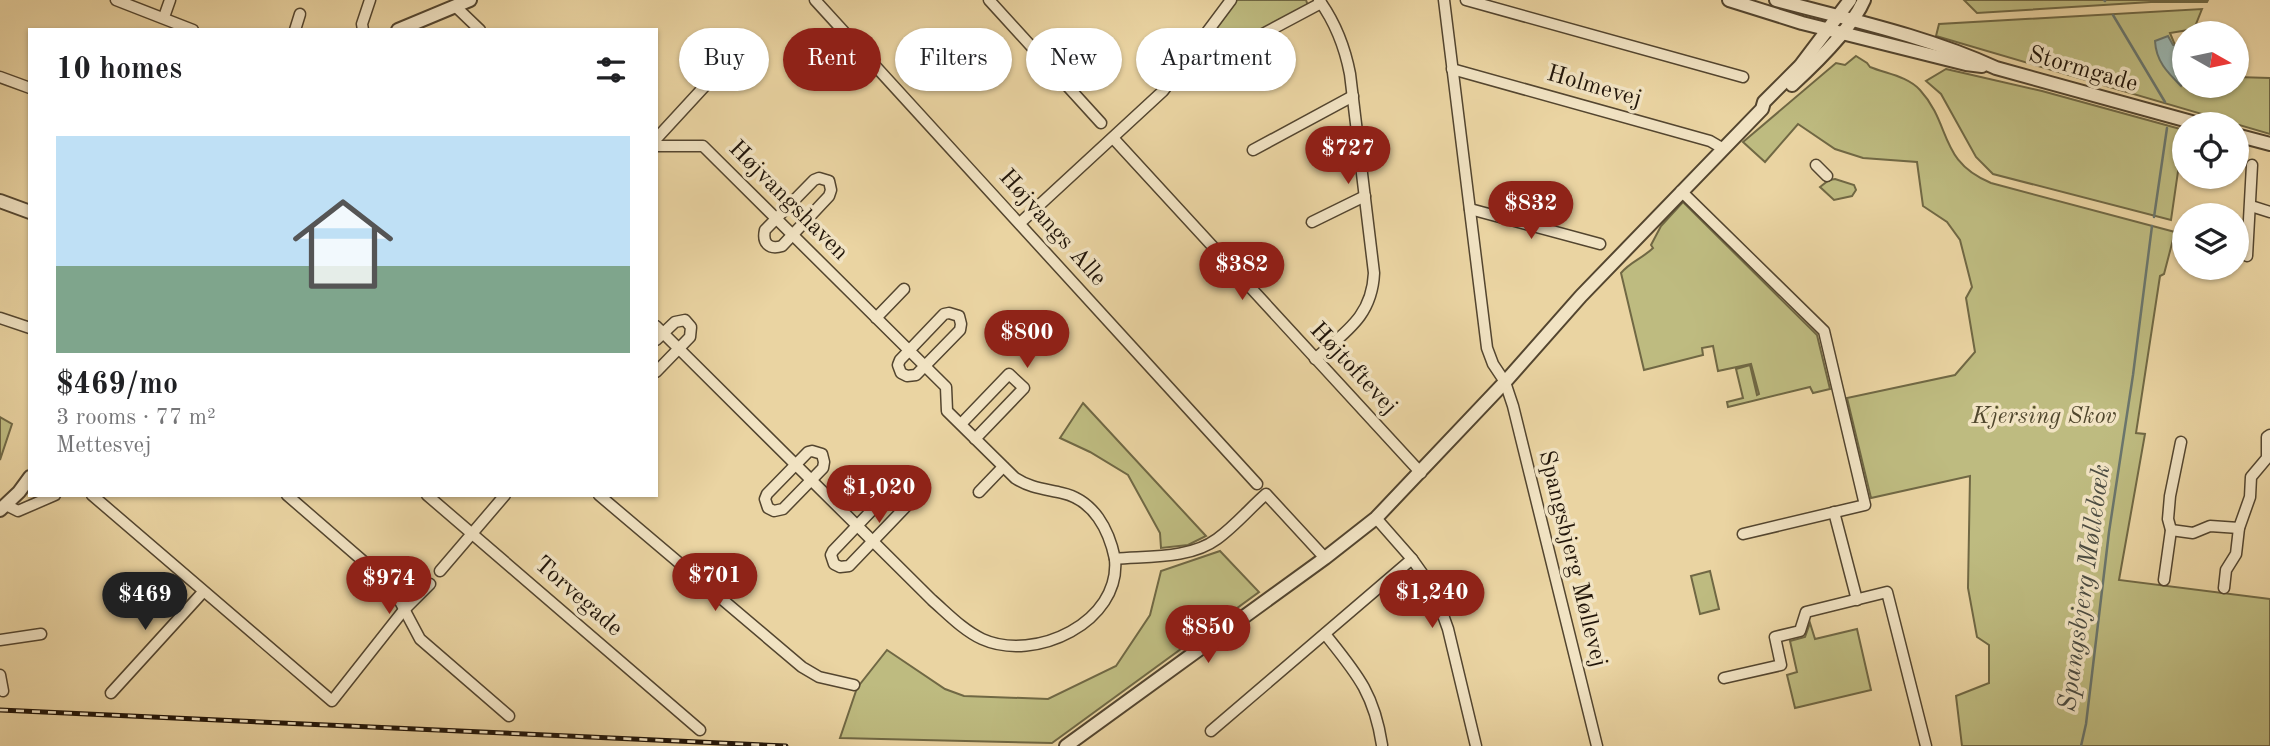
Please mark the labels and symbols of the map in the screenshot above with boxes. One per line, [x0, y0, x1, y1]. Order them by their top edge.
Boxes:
north arrow [2172, 21, 2249, 98]
street label: Stormgade [2026, 43, 2140, 97]
street label: Holmevej [1544, 62, 1644, 112]
pin: $727 [1307, 127, 1389, 186]
street label: Højvangshaven [724, 137, 852, 265]
street label: Højvangs Alle [994, 165, 1110, 291]
pin: $832 [1490, 182, 1572, 241]
pin: $382 [1201, 243, 1283, 302]
pin: $800 [986, 310, 1068, 370]
street label: Højtoftevej [1305, 318, 1401, 420]
park label: Kjersing Skov [1971, 405, 2116, 429]
street label: Spangsbjerg Møllevej [1533, 448, 1611, 670]
water label: Spangsbjerg Møllebæk [2055, 463, 2115, 713]
pin: $1,020 [822, 466, 936, 525]
street label: Torvegade [529, 552, 627, 642]
pin: $701 [674, 554, 756, 613]
pin: $974 [348, 556, 430, 616]
pin: $1,240 [1375, 570, 1489, 630]
pin: $469 [104, 572, 186, 632]
pin: $850 [1167, 606, 1249, 665]

